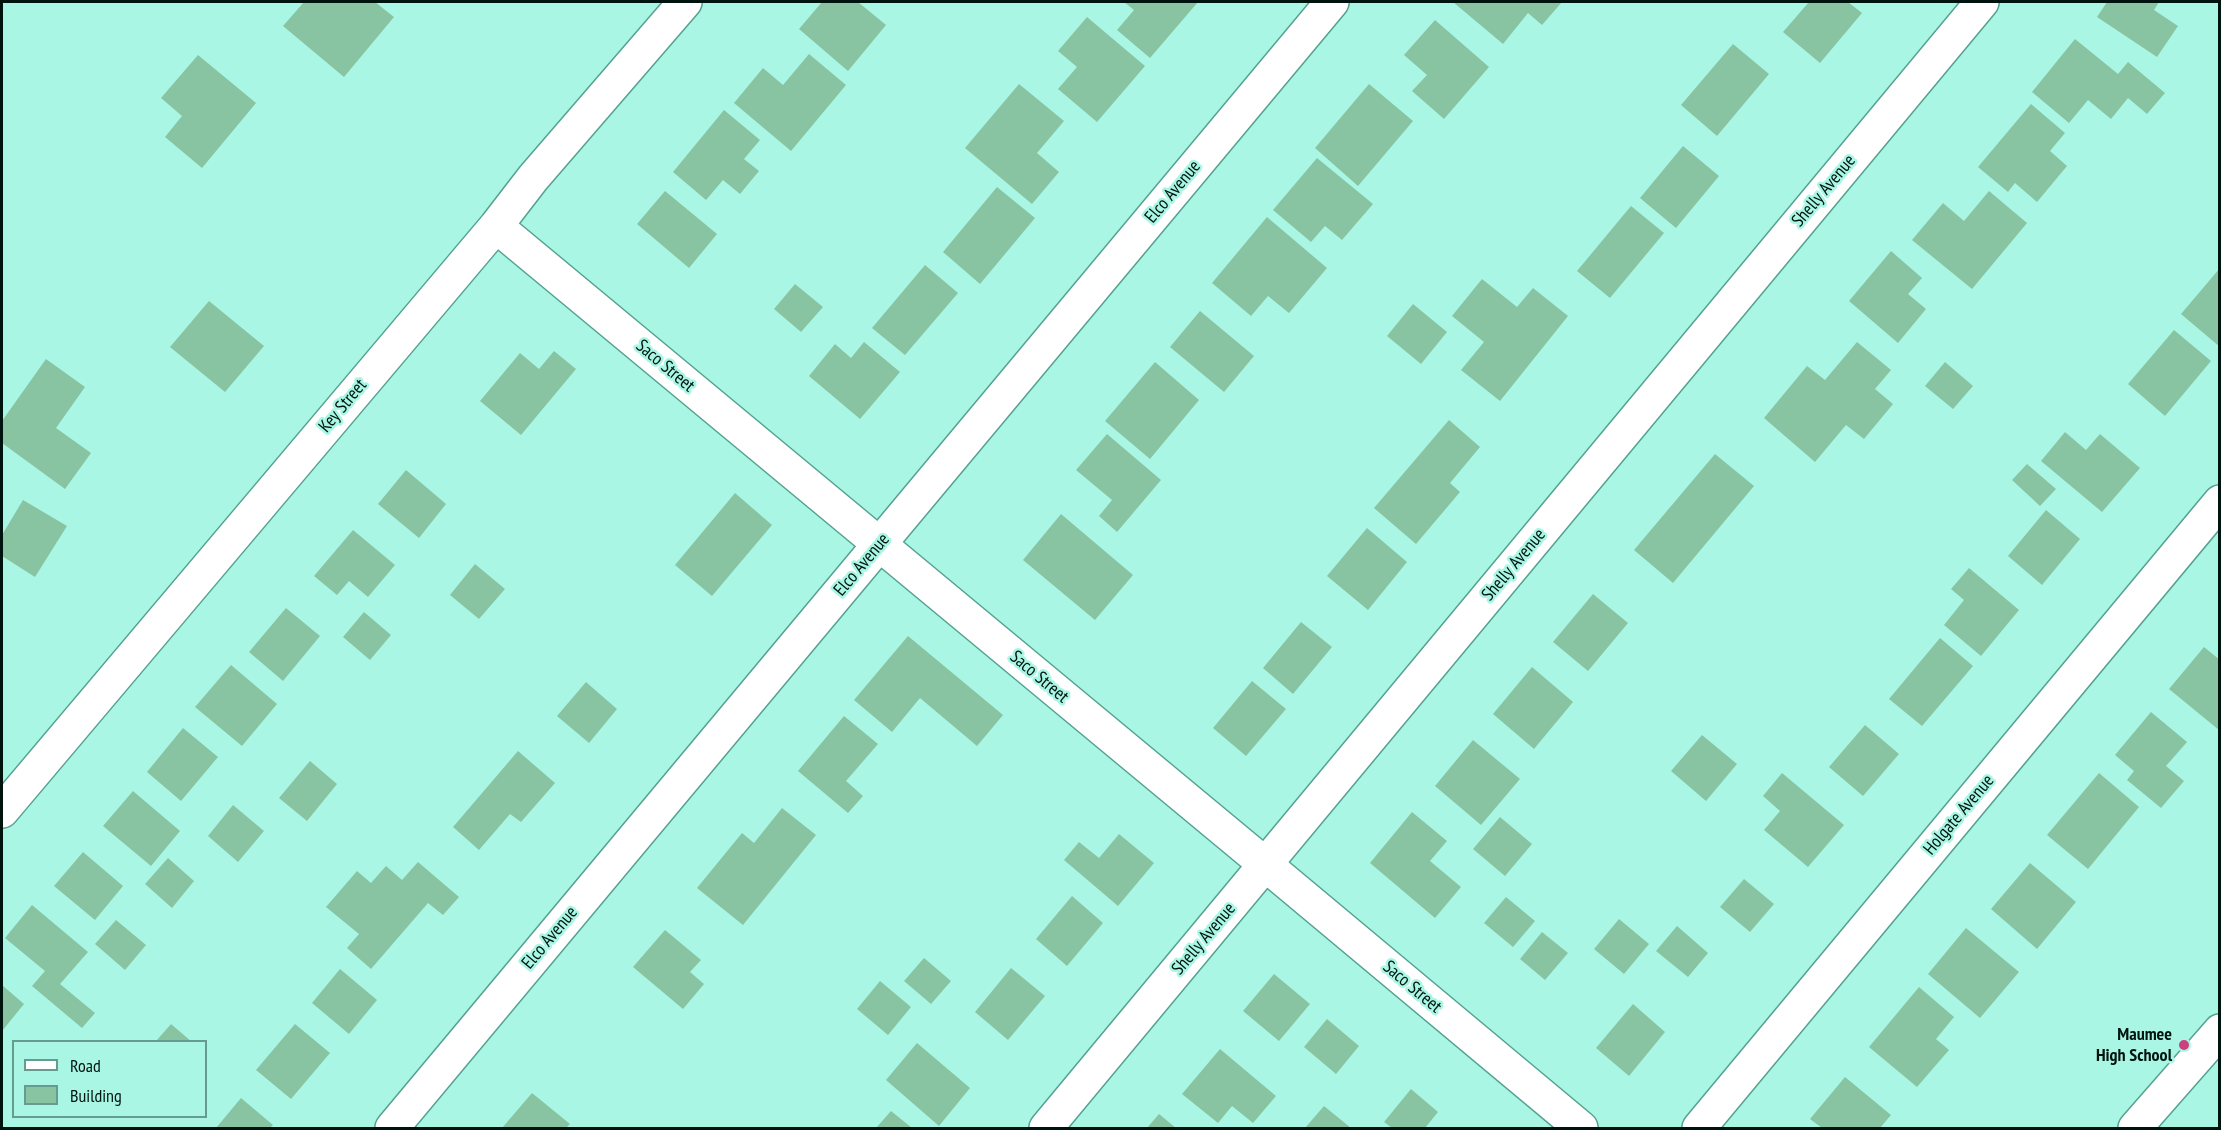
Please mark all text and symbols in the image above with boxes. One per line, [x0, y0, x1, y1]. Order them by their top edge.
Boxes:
street label: Shelly Avenue [1788, 151, 1860, 231]
street label: Elco Avenue [1141, 156, 1205, 228]
street label: Saco Street [631, 335, 699, 397]
street label: Key Street [314, 375, 372, 437]
street label: Shelly Avenue [1478, 525, 1550, 605]
street label: Elco Avenue [830, 529, 894, 601]
street label: Saco Street [1005, 646, 1073, 708]
street label: Holgate Avenue [1919, 770, 1999, 860]
street label: Shelly Avenue [1168, 899, 1240, 979]
street label: Elco Avenue [518, 902, 582, 974]
street label: Saco Street [1378, 956, 1446, 1018]
place label: Maumee High School [2096, 1024, 2172, 1066]
marker: Maumee High School [2177, 1038, 2191, 1052]
legend [12, 1040, 207, 1118]
text: Road [70, 1054, 101, 1077]
text: Building [70, 1084, 122, 1107]

